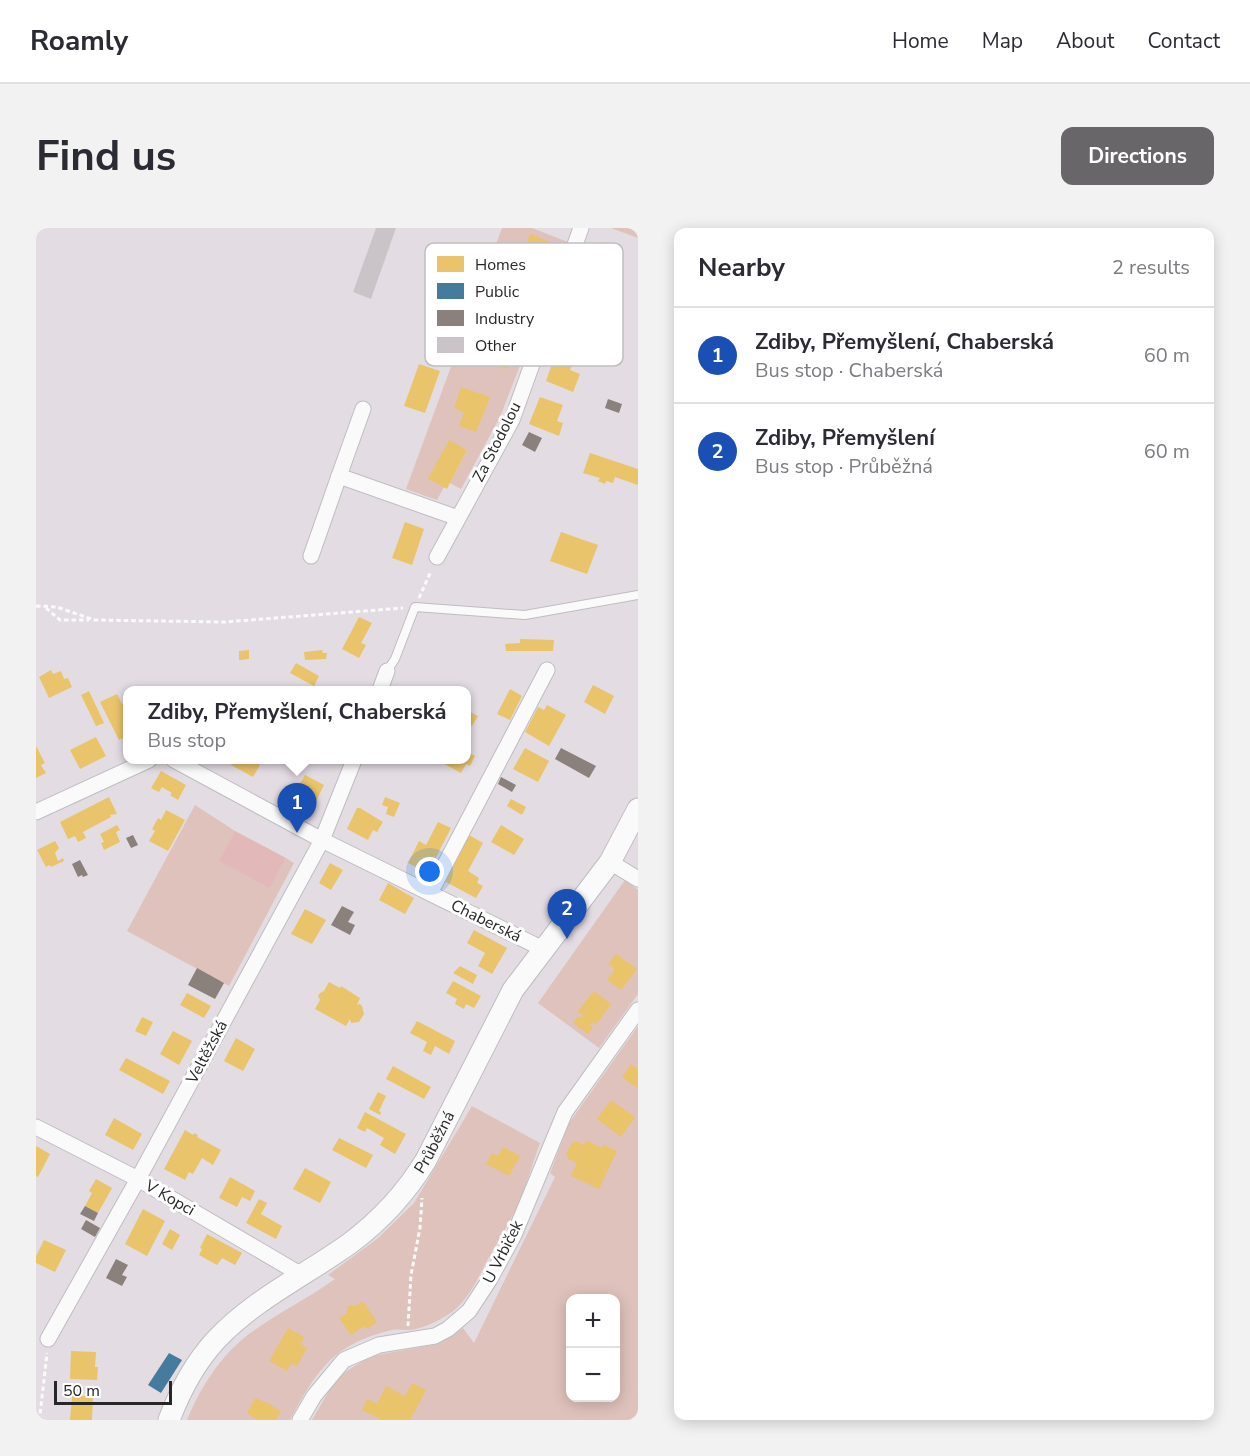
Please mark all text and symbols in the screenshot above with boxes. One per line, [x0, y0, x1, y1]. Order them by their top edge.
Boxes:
text: Roamly [30, 22, 128, 60]
text: Home [892, 27, 949, 55]
text: Map [982, 27, 1023, 55]
text: About [1056, 27, 1114, 55]
text: Contact [1147, 27, 1220, 55]
button: Directions [1061, 127, 1214, 185]
text: Find us [36, 128, 176, 185]
legend [425, 243, 623, 366]
text: Nearby [698, 250, 785, 285]
text: Homes [475, 254, 526, 276]
text: 2 results [1112, 254, 1190, 281]
text: Public [475, 281, 520, 303]
text: Industry [475, 308, 535, 330]
text: Zdiby, Přemyšlení, Chaberská [755, 327, 1054, 357]
text: Other [475, 335, 516, 357]
text: 1 [712, 342, 724, 369]
text: 60 m [1144, 342, 1190, 369]
text: Bus stop · Chaberská [755, 357, 943, 384]
street label: Za Stodolou [467, 398, 527, 486]
text: Zdiby, Přemyšlení [755, 423, 935, 453]
text: 2 [712, 438, 724, 465]
text: 60 m [1144, 438, 1190, 465]
text: Bus stop · Průběžná [755, 453, 933, 480]
popup [123, 686, 471, 764]
text: Zdiby, Přemyšlení, Chaberská [147, 697, 447, 727]
text: Bus stop [147, 727, 226, 754]
pin: 1 [278, 784, 316, 833]
your location [415, 857, 444, 886]
pin: 2 [548, 890, 586, 939]
street label: Chaberská [447, 894, 525, 948]
street label: Veltěžská [181, 1017, 233, 1088]
street label: Průběžná [409, 1108, 460, 1178]
street label: V Kopci [140, 1174, 199, 1221]
street label: U Vrbiček [478, 1216, 529, 1287]
map controls [566, 1294, 620, 1402]
button: + [566, 1294, 620, 1348]
button: − [566, 1348, 620, 1402]
scale bar [54, 1378, 172, 1406]
text: 50 m [63, 1380, 100, 1402]

